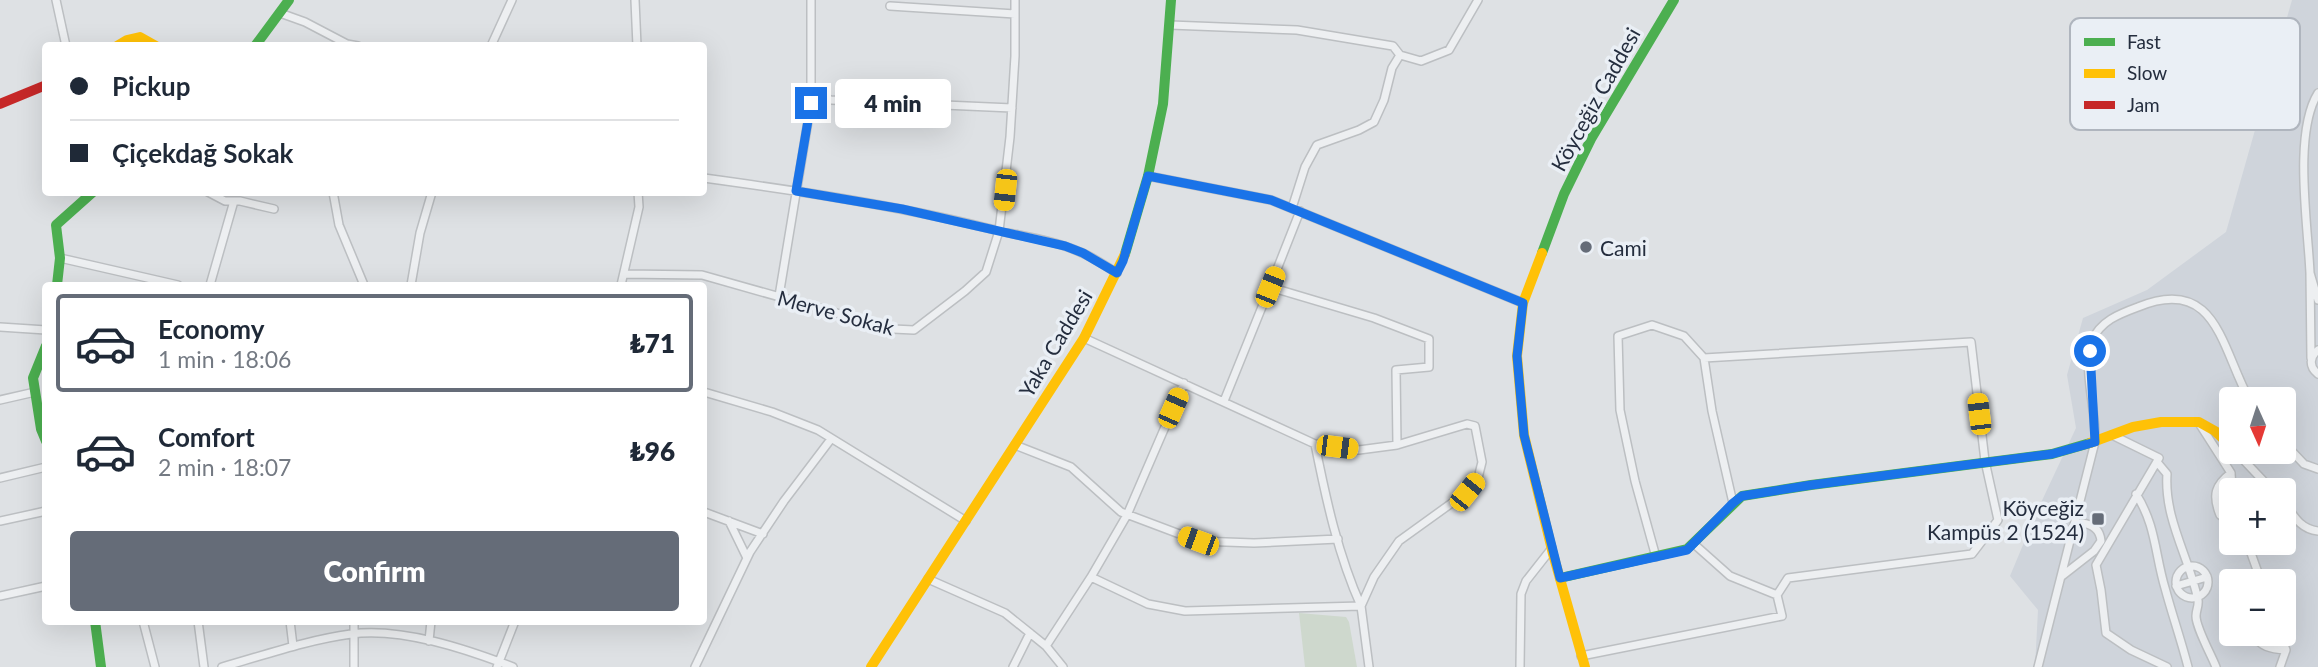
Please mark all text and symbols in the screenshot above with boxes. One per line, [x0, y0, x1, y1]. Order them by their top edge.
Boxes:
legend [2070, 18, 2300, 130]
street label: Köyceğiz Caddesi [1545, 23, 1645, 175]
text: Fast [2127, 30, 2161, 53]
text: Slow [2127, 61, 2167, 84]
text: Pickup [112, 70, 191, 102]
callout: 4 min [836, 78, 951, 128]
route end [795, 87, 827, 119]
text: 4 min [864, 89, 922, 117]
text: Jam [2127, 93, 2160, 116]
text: Çiçekdağ Sokak [112, 137, 293, 169]
car [993, 168, 1018, 212]
place label: Cami [1600, 235, 1647, 260]
marker: Cami [1578, 239, 1594, 255]
car [1253, 264, 1288, 310]
street label: Merve Sokak [775, 284, 897, 340]
street label: Yaka Caddesi [1013, 285, 1097, 401]
icon: car [74, 312, 137, 375]
text: Economy [158, 313, 264, 345]
text: ₺71 [630, 327, 675, 359]
route start [2074, 335, 2106, 367]
text: 1 min · 18:06 [158, 345, 291, 373]
car [1155, 385, 1192, 431]
north arrow [2219, 387, 2296, 464]
map controls [2219, 387, 2296, 646]
car [1967, 392, 1992, 436]
icon: car [74, 420, 137, 483]
text: Comfort [158, 421, 255, 453]
car [1315, 434, 1360, 460]
text: ₺96 [630, 435, 675, 467]
text: 2 min · 18:07 [158, 453, 291, 481]
car [1446, 469, 1489, 515]
button: + [2219, 478, 2296, 555]
place label: Köyceğiz Kampüs 2 (1524) [1927, 495, 2084, 544]
marker: Köyceğiz Kampüs 2 (1524) [2090, 511, 2106, 527]
car [1175, 524, 1222, 558]
button: Confirm [70, 531, 679, 611]
button: − [2219, 569, 2296, 646]

